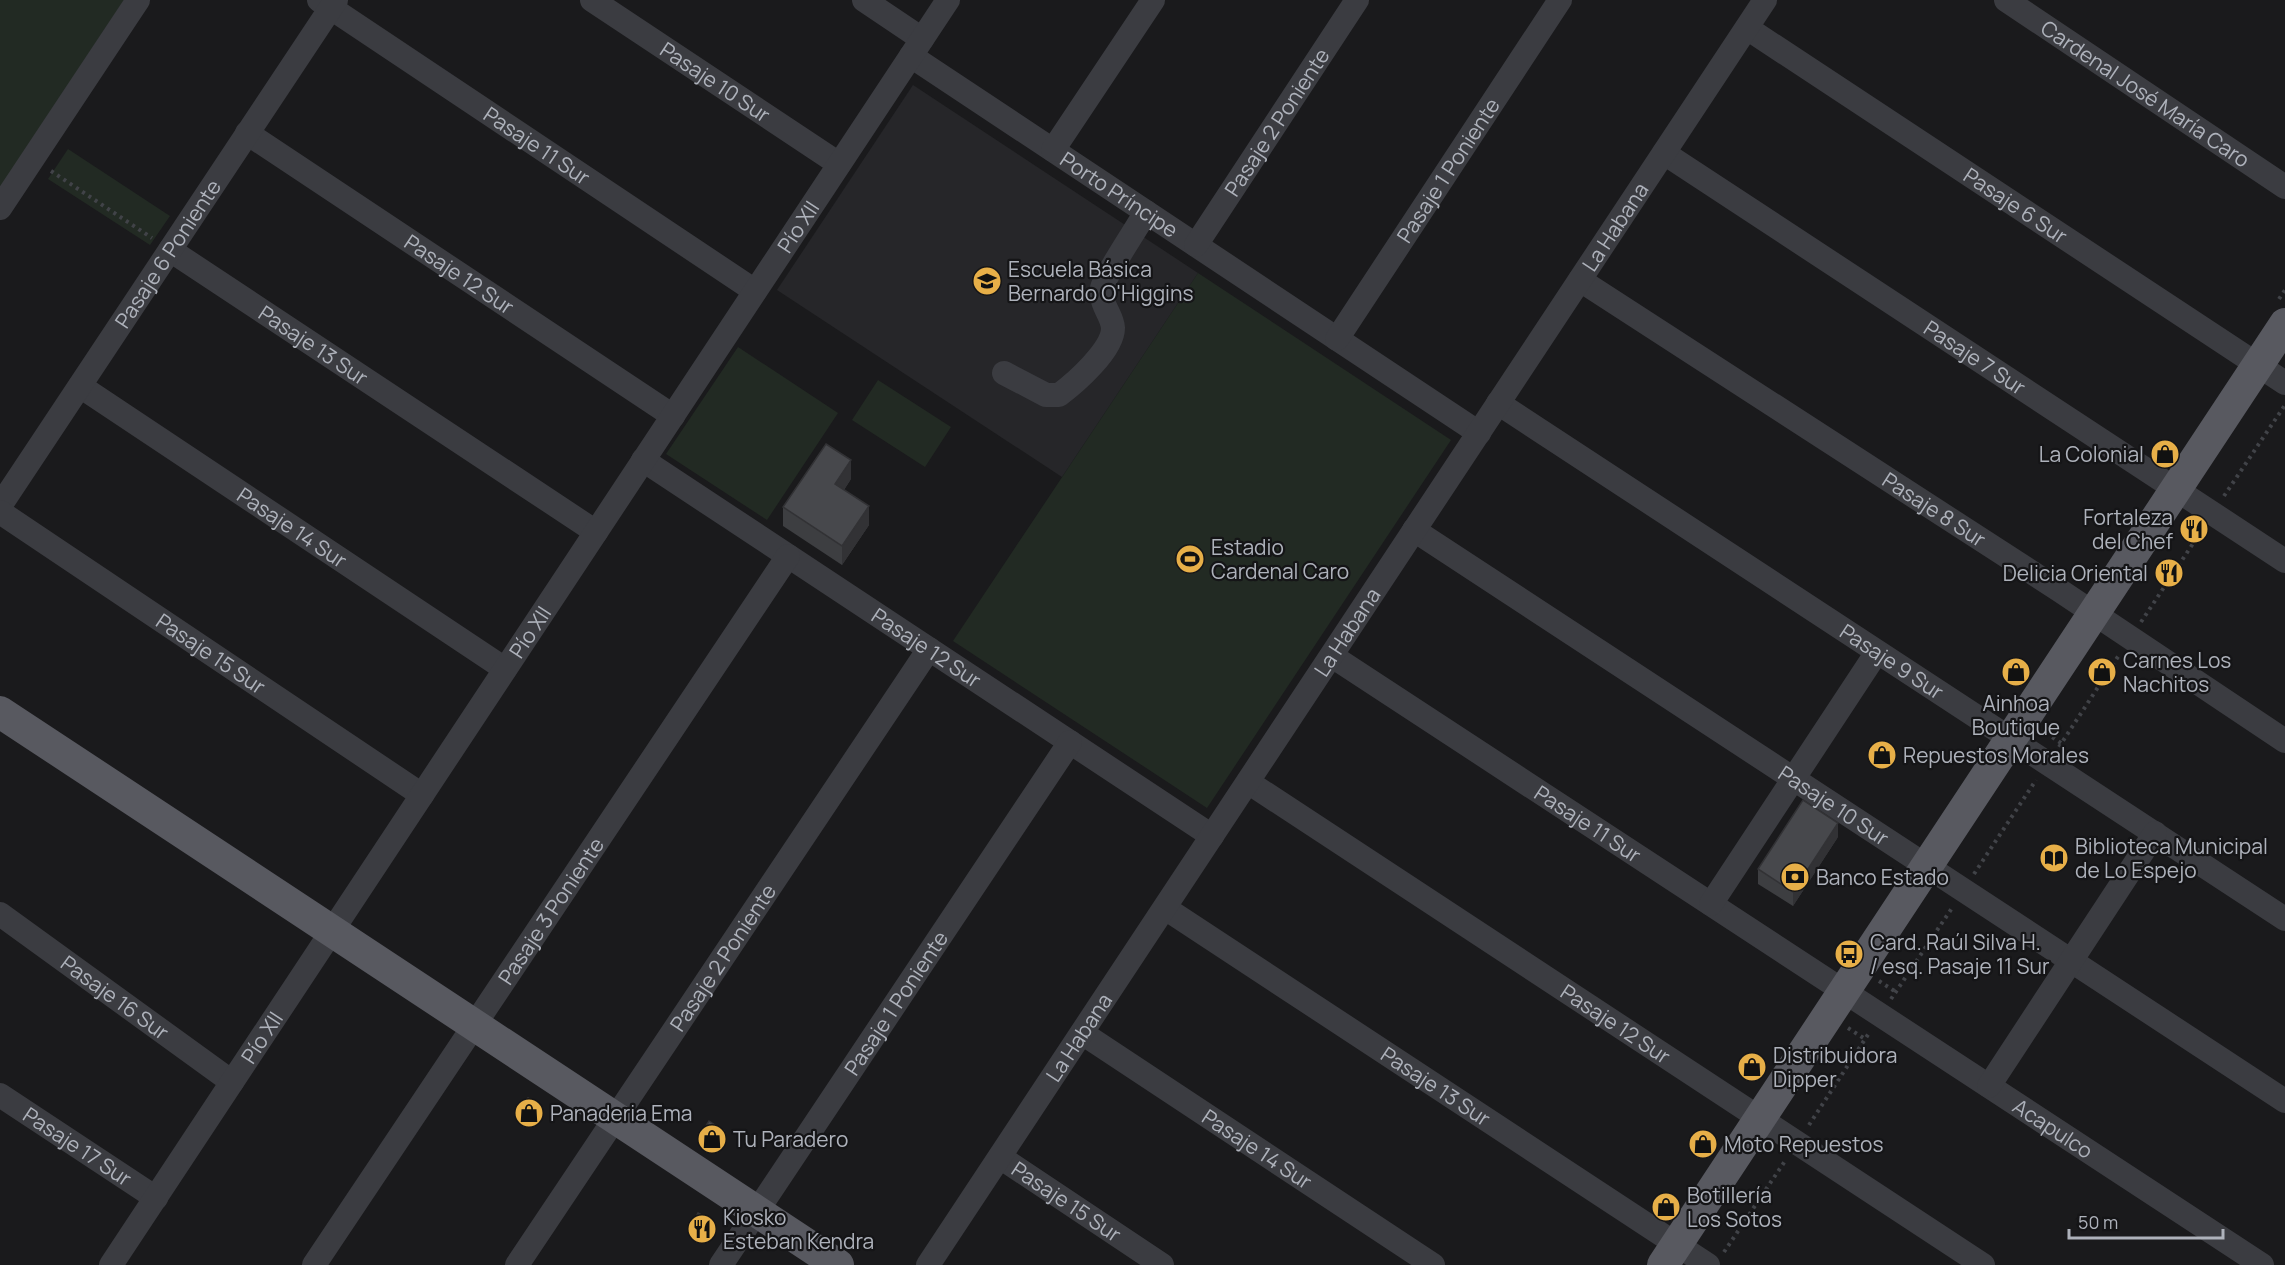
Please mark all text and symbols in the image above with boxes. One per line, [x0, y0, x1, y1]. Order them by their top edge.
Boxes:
street label: Cardenal José María Caro [2036, 14, 2255, 174]
street label: Pasaje 10 Sur [655, 35, 776, 129]
street label: Pasaje 2 Poniente [1218, 43, 1336, 202]
street label: Pasaje 1 Poniente [1390, 92, 1506, 248]
street label: Pasaje 11 Sur [478, 100, 596, 191]
street label: Porto Príncipe [1055, 145, 1184, 243]
street label: Pasaje 6 Sur [1959, 161, 2073, 250]
street label: Pasaje 6 Poniente [108, 174, 227, 333]
street label: La Habana [1575, 177, 1655, 277]
street label: Pío XII [771, 195, 825, 258]
street label: Pasaje 12 Sur [399, 228, 520, 321]
place label: Escuela Básica Bernardo O'Higgins [1008, 255, 1194, 307]
school or university icon: Escuela Básica Bernardo O'Higgins [971, 265, 1003, 297]
street label: Pasaje 13 Sur [253, 299, 374, 391]
street label: Pasaje 7 Sur [1919, 314, 2031, 401]
shop icon: La Colonial [2149, 438, 2181, 470]
place label: La Colonial [2039, 440, 2144, 468]
street label: Pasaje 8 Sur [1877, 466, 1992, 553]
street label: Pasaje 14 Sur [232, 481, 353, 574]
place label: Fortaleza del Chef [2083, 503, 2174, 555]
restaurant icon: Fortaleza del Chef [2178, 513, 2210, 545]
place label: Estadio Cardenal Caro [1211, 533, 1349, 585]
sports icon: Estadio Cardenal Caro [1174, 543, 1206, 575]
restaurant icon: Delicia Oriental [2153, 557, 2185, 589]
place label: Delicia Oriental [2003, 559, 2148, 587]
street label: La Habana [1307, 582, 1386, 682]
street label: Pío XII [502, 601, 557, 663]
street label: Pasaje 12 Sur [866, 601, 987, 694]
street label: Pasaje 15 Sur [151, 607, 271, 700]
street label: Pasaje 9 Sur [1835, 617, 1949, 706]
place label: Carnes Los Nachitos [2123, 646, 2231, 698]
shop icon: Ainhoa Boutique [2000, 656, 2032, 688]
shop icon: Carnes Los Nachitos [2086, 656, 2118, 688]
place label: Ainhoa Boutique [1972, 689, 2060, 741]
shop icon: Repuestos Morales [1866, 739, 1898, 771]
place label: Repuestos Morales [1903, 741, 2089, 769]
street label: Pasaje 10 Sur [1773, 759, 1895, 852]
street label: Pasaje 11 Sur [1529, 779, 1647, 869]
street label: Pasaje 3 Poniente [492, 832, 610, 990]
place label: Biblioteca Municipal de Lo Espejo [2075, 832, 2268, 884]
library icon: Biblioteca Municipal de Lo Espejo [2038, 842, 2070, 874]
bank icon: Banco Estado [1779, 861, 1811, 893]
place label: Banco Estado [1816, 863, 1949, 891]
street label: Pasaje 2 Poniente [663, 878, 782, 1037]
street label: Pasaje 1 Poniente [838, 925, 954, 1081]
place label: Card. Raúl Silva H. / esq. Pasaje 11 Sur [1870, 928, 2050, 980]
bus stop icon: Card. Raúl Silva H. / esq. Pasaje 11 Sur [1833, 938, 1865, 970]
street label: Pasaje 16 Sur [55, 949, 175, 1046]
street label: Pasaje 12 Sur [1555, 977, 1676, 1070]
street label: La Habana [1039, 988, 1118, 1087]
street label: Pío XII [234, 1006, 289, 1069]
street label: Pasaje 13 Sur [1376, 1040, 1496, 1132]
place label: Distribuidora Dipper [1773, 1041, 1897, 1093]
shop icon: Distribuidora Dipper [1736, 1051, 1768, 1083]
street label: Acapulco [2008, 1092, 2099, 1165]
shop icon: Panaderia Ema [513, 1097, 545, 1129]
place label: Panaderia Ema [550, 1099, 693, 1127]
street label: Pasaje 17 Sur [18, 1100, 138, 1192]
street label: Pasaje 14 Sur [1197, 1102, 1318, 1195]
shop icon: Tu Paradero [696, 1123, 728, 1155]
place label: Tu Paradero [733, 1125, 848, 1153]
shop icon: Moto Repuestos [1687, 1128, 1719, 1160]
place label: Moto Repuestos [1724, 1130, 1883, 1158]
street label: Pasaje 15 Sur [1006, 1155, 1127, 1248]
place label: Botillería Los Sotos [1687, 1181, 1782, 1233]
shop icon: Botillería Los Sotos [1650, 1191, 1682, 1223]
scale bar [2069, 1202, 2224, 1240]
place label: Kiosko Esteban Kendra [723, 1203, 874, 1255]
text: 50 m [2078, 1210, 2118, 1234]
restaurant icon: Kiosko Esteban Kendra [686, 1213, 718, 1245]

